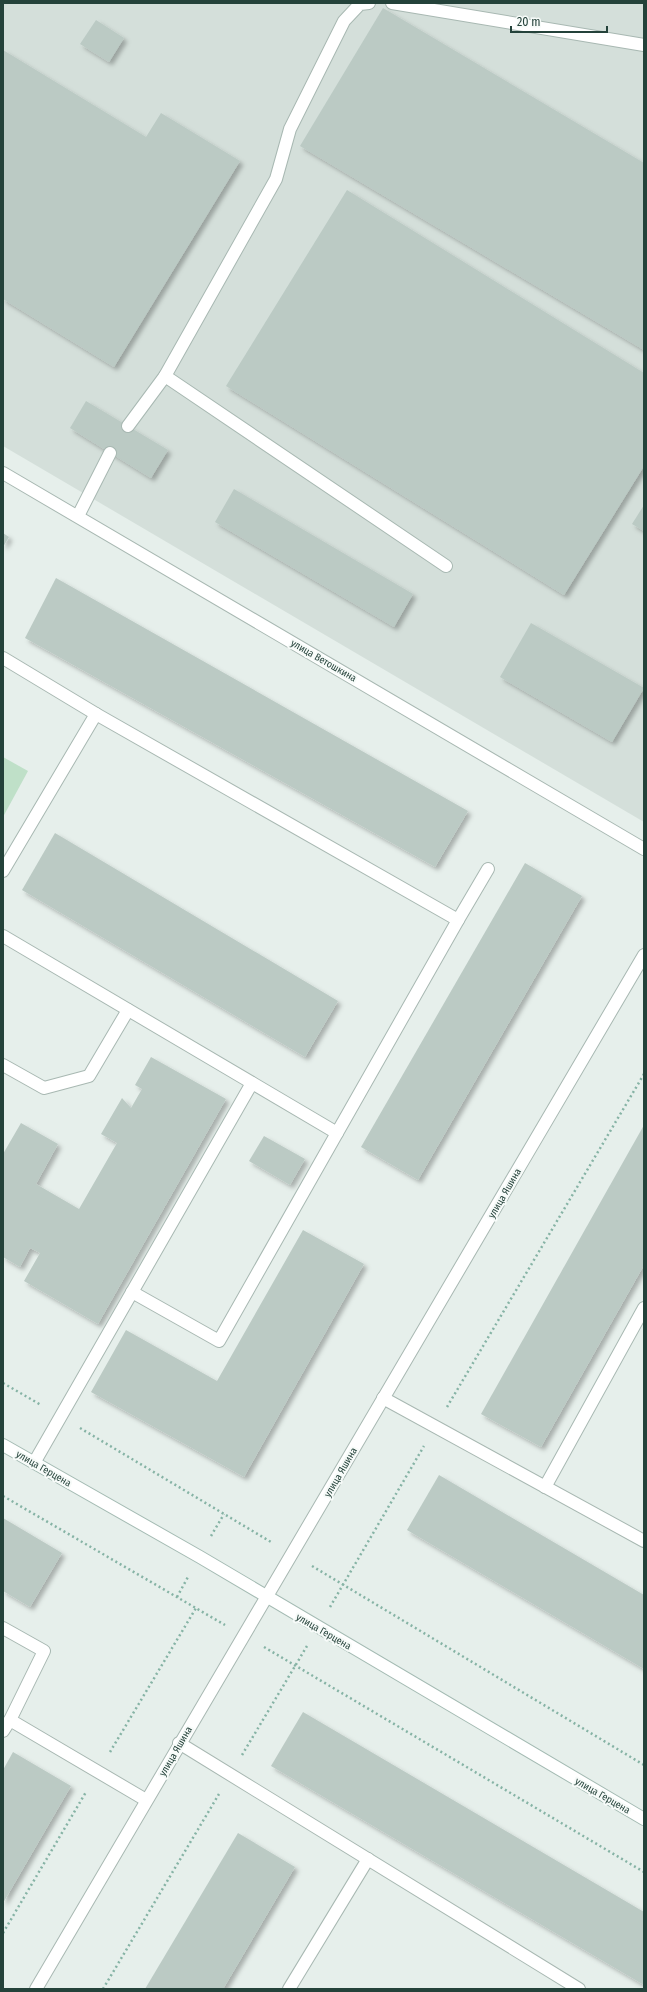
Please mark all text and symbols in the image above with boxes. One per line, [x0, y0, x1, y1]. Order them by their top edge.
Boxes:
scale bar [511, 8, 607, 34]
text: 20 m [517, 15, 541, 29]
street label: улица Ветошкина [288, 637, 359, 685]
street label: улица Яшина [486, 1166, 524, 1221]
street label: улица Яшина [322, 1445, 360, 1500]
street label: улица Герцена [14, 1448, 73, 1490]
street label: улица Герцена [294, 1611, 353, 1653]
street label: улица Яшина [157, 1724, 195, 1779]
street label: улица Герцена [573, 1775, 632, 1817]

